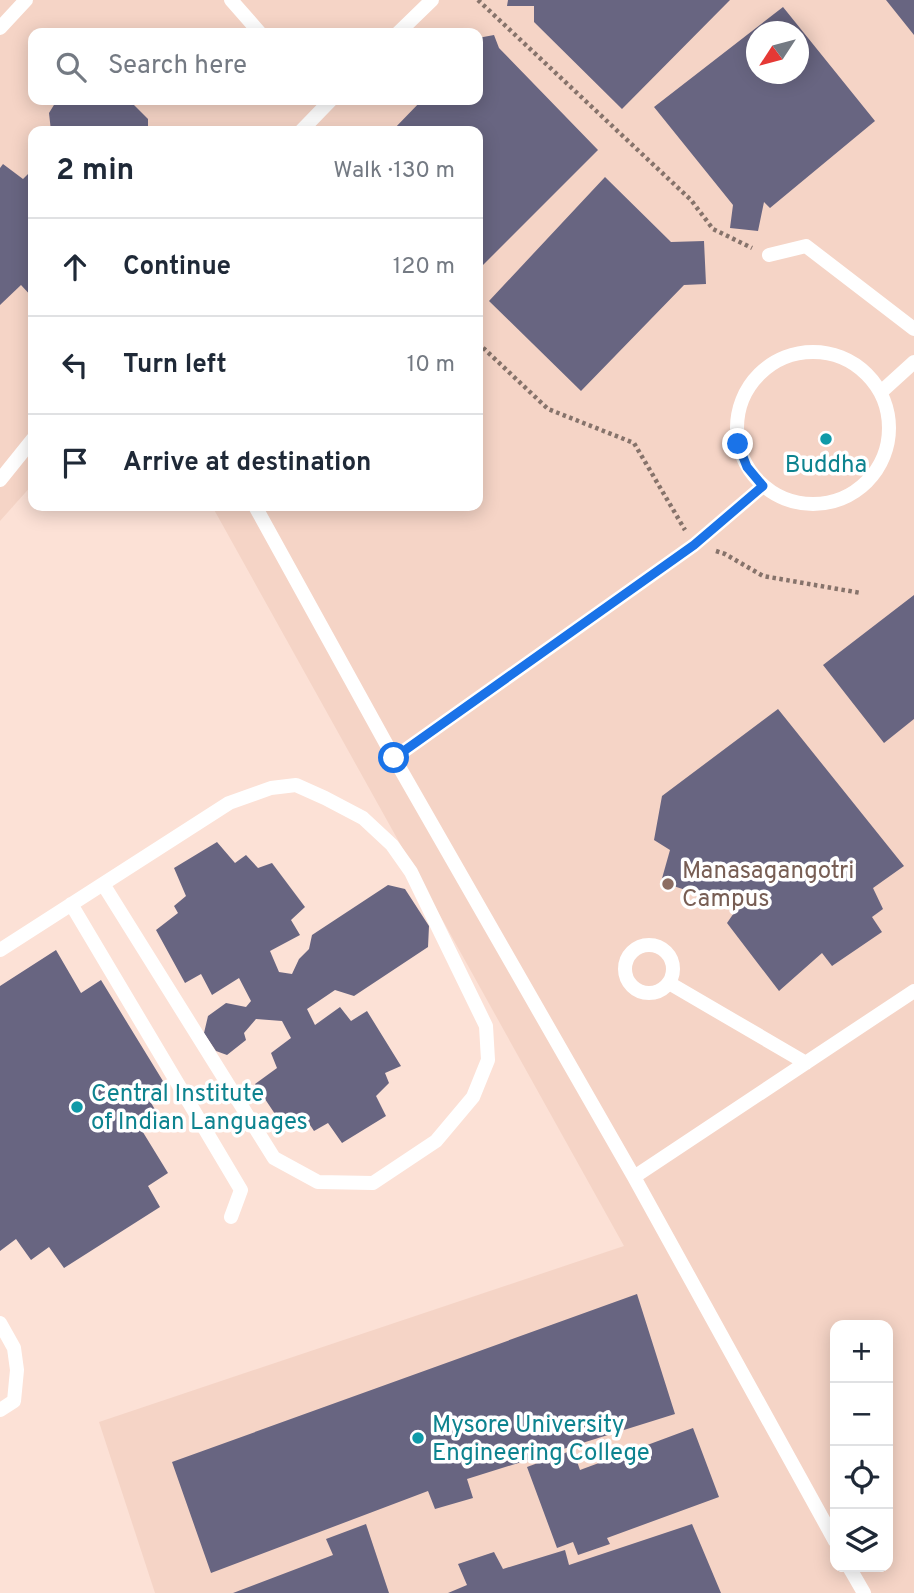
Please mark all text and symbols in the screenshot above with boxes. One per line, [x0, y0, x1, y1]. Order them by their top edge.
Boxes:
north arrow [746, 21, 809, 84]
search box [28, 28, 483, 105]
icon: search [52, 48, 90, 86]
text: Search here [108, 50, 247, 83]
text: 2 min [56, 153, 134, 190]
text: Walk · 130 m [333, 157, 455, 186]
icon: ahead [56, 248, 94, 286]
text: Continue [123, 251, 231, 284]
text: 120 m [393, 253, 455, 282]
icon: left [56, 346, 94, 384]
text: Turn left [123, 349, 227, 382]
text: 10 m [407, 351, 455, 380]
route end [722, 428, 753, 459]
marker: Buddha [818, 431, 834, 447]
icon: arrive [56, 444, 94, 482]
text: Arrive at destination [123, 447, 371, 480]
place label: Buddha [785, 451, 867, 481]
route start [378, 742, 409, 773]
place label: Manasagangotri Campus [682, 857, 854, 915]
marker: Manasagangotri Campus [660, 876, 676, 892]
place label: Central Institute of Indian Languages [91, 1080, 308, 1138]
marker: Central Institute of Indian Languages [69, 1099, 85, 1115]
map controls [830, 1320, 893, 1572]
button: + [830, 1320, 893, 1383]
button: − [830, 1383, 893, 1446]
place label: Mysore University Engineering College [432, 1411, 650, 1469]
marker: Mysore University Engineering College [410, 1430, 426, 1446]
button: locate [830, 1446, 893, 1509]
button: layers [830, 1509, 893, 1572]

